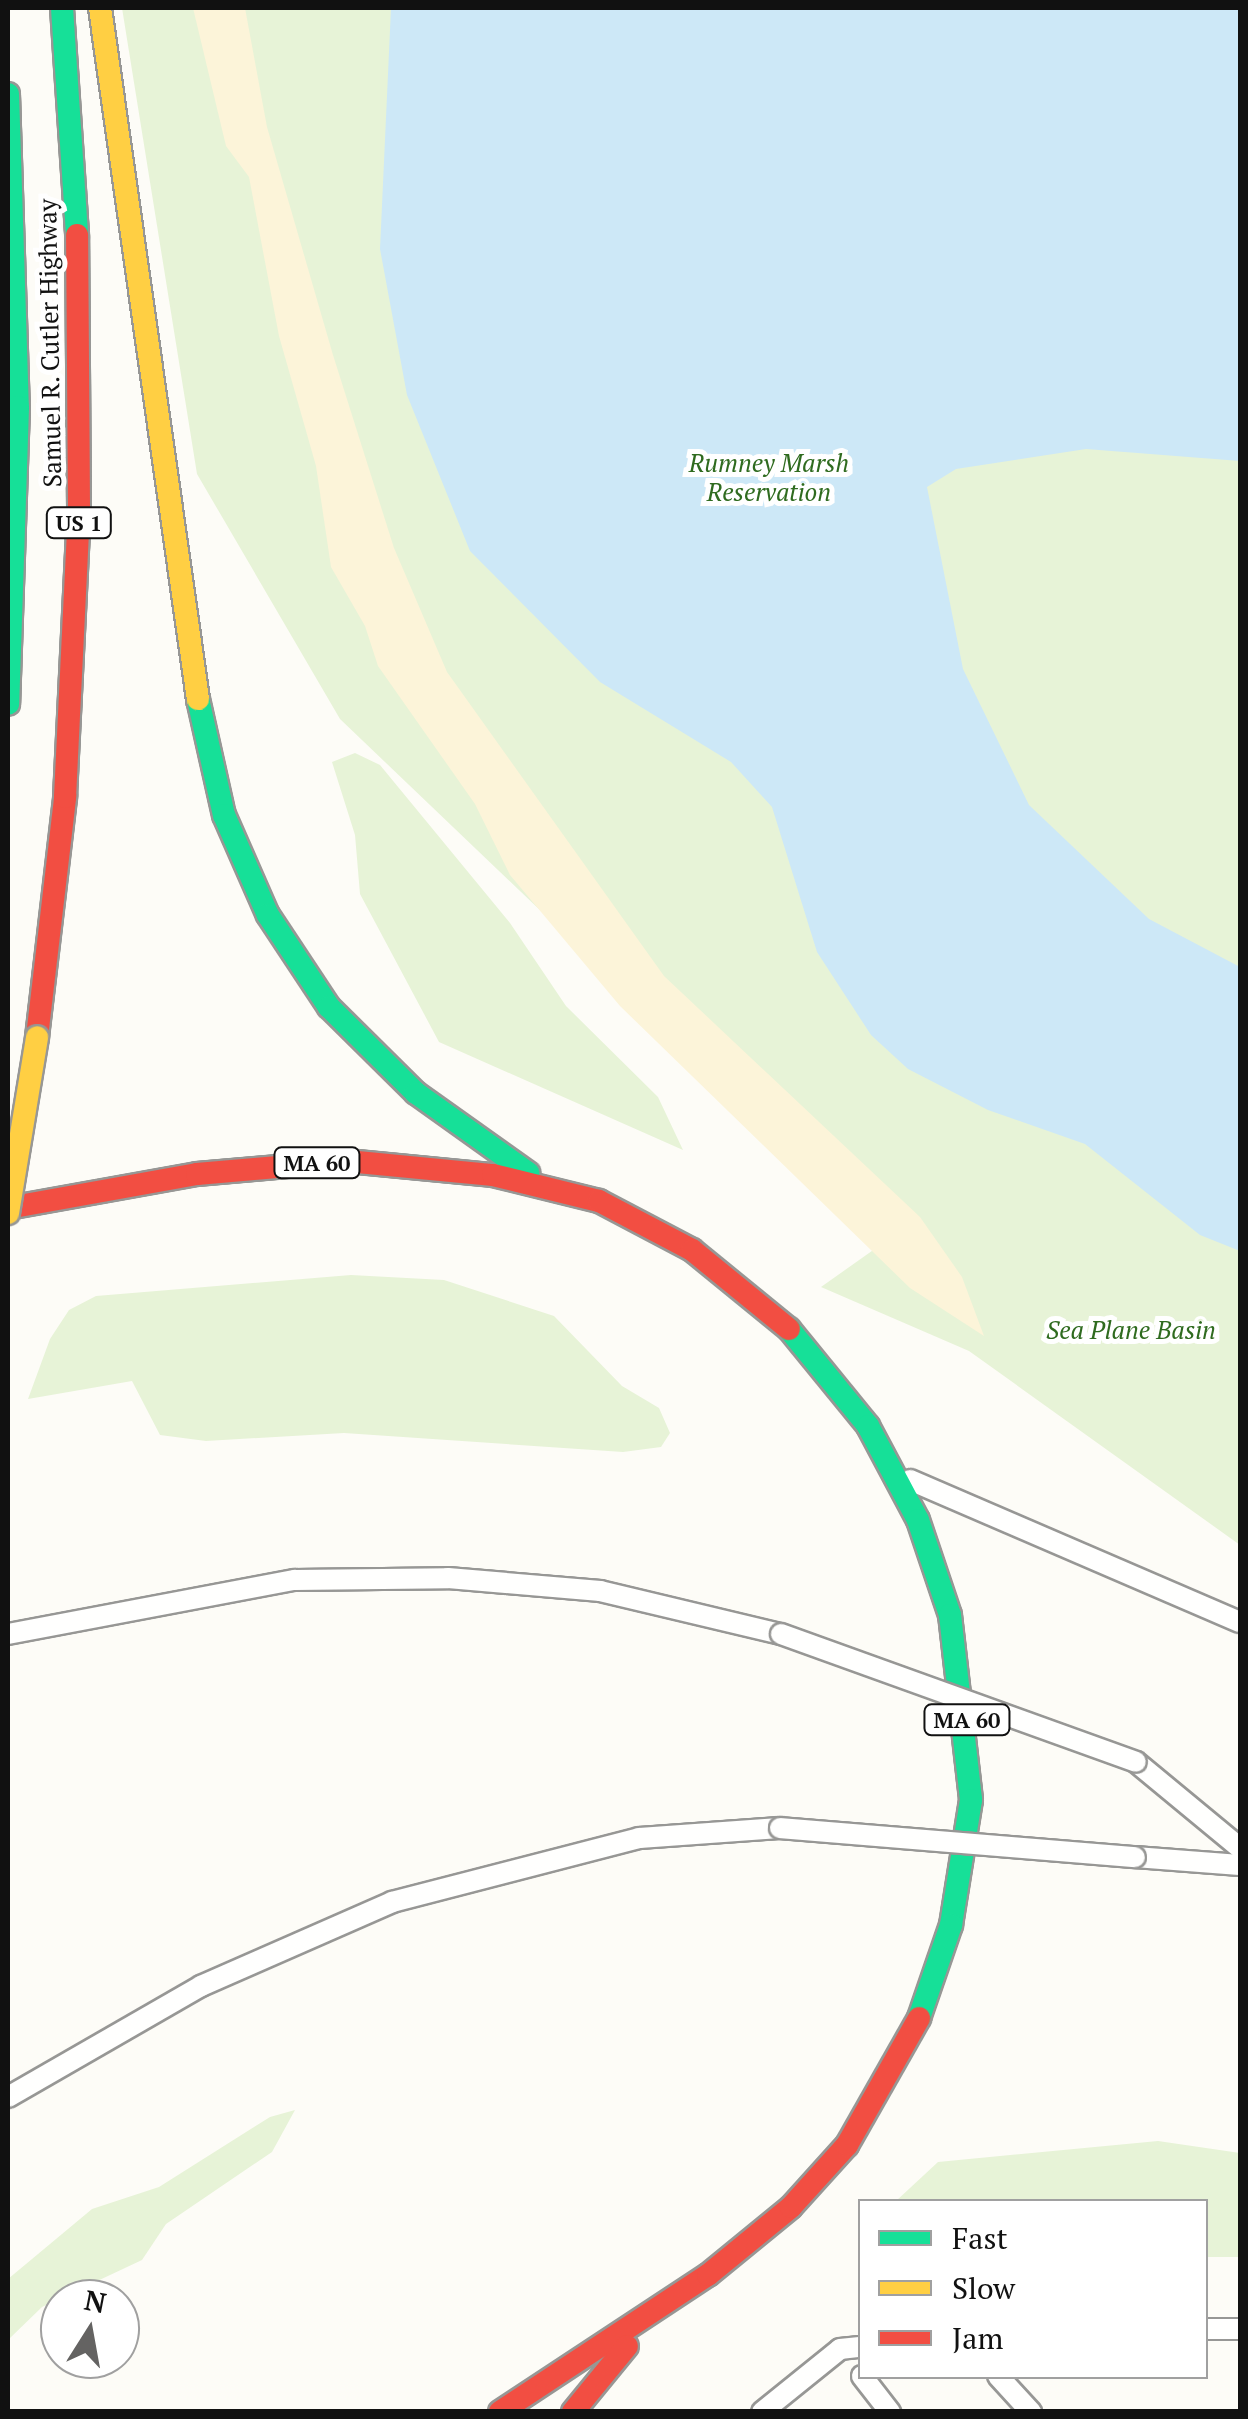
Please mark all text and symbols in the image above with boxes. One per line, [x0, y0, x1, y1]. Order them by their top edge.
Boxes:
street label: Samuel R. Cutler Highway [32, 198, 68, 488]
park label: Rumney Marsh Reservation [689, 449, 849, 508]
road number: US 1 [44, 506, 114, 540]
road number: MA 60 [272, 1146, 362, 1180]
park label: Sea Plane Basin [1046, 1315, 1216, 1345]
road number: MA 60 [922, 1703, 1012, 1737]
legend [858, 2199, 1208, 2379]
text: Fast [952, 2218, 1008, 2258]
text: Slow [952, 2268, 1015, 2308]
north arrow [40, 2279, 140, 2379]
text: N [81, 2281, 109, 2321]
text: Jam [952, 2318, 1003, 2358]

